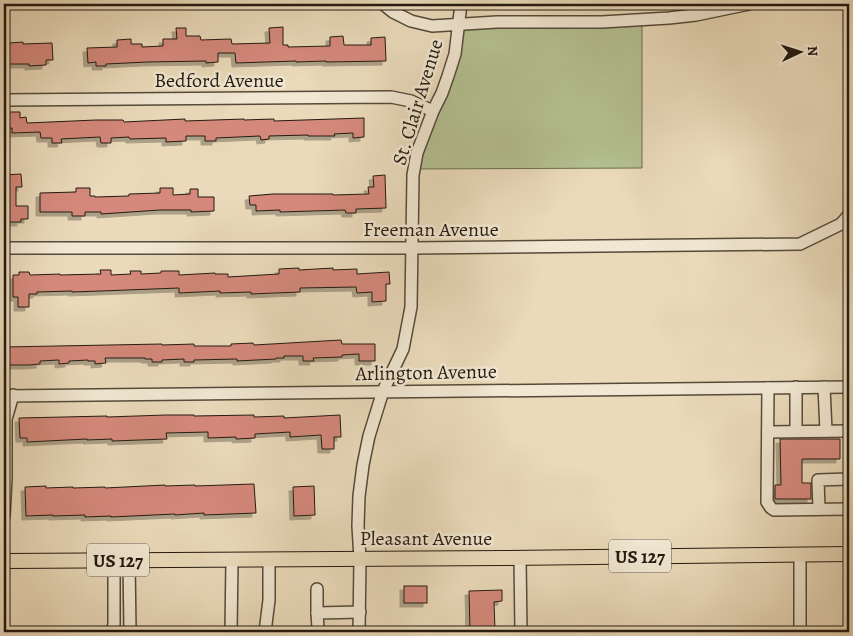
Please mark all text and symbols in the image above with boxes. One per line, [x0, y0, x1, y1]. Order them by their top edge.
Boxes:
north arrow [776, 28, 826, 78]
street label: St. Clair Avenue [386, 36, 449, 168]
text: N [803, 45, 822, 57]
street label: Bedford Avenue [154, 67, 284, 94]
street label: Freeman Avenue [363, 216, 499, 243]
street label: Arlington Avenue [354, 358, 497, 387]
street label: Pleasant Avenue [360, 525, 492, 552]
road number: US 127 [609, 540, 671, 572]
road number: US 127 [87, 544, 149, 576]

